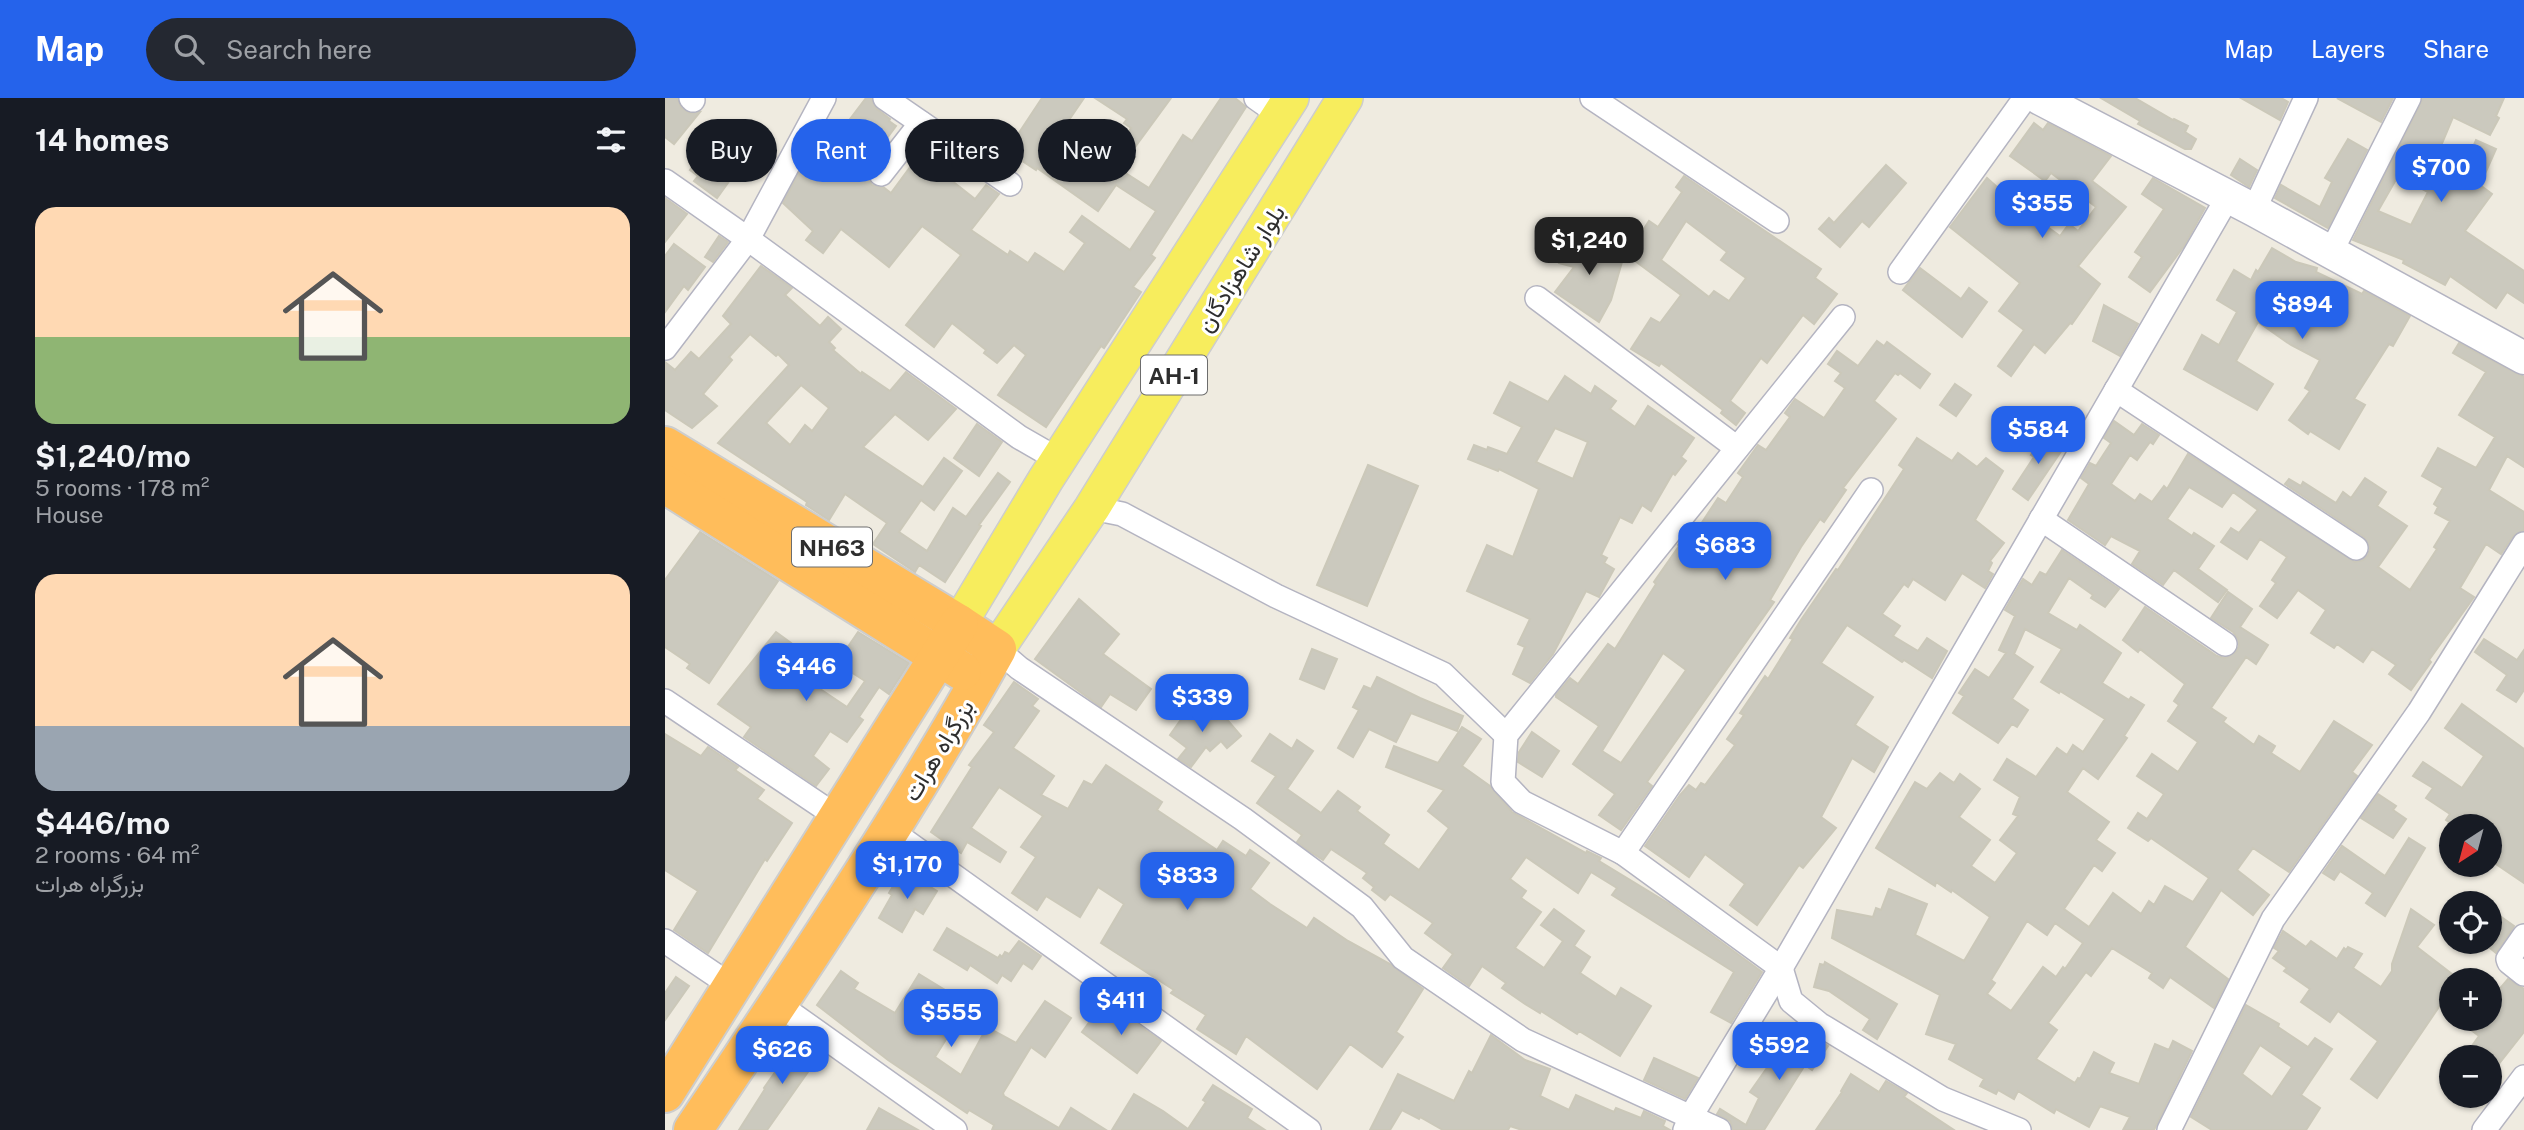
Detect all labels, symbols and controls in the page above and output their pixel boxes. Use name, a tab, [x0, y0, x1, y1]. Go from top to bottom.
search box	[146, 18, 636, 81]
text: Map	[35, 30, 104, 68]
icon: search	[170, 30, 208, 68]
text: Search here	[226, 34, 372, 65]
text: Map	[2224, 35, 2273, 63]
text: Layers	[2311, 35, 2385, 63]
text: Share	[2423, 35, 2489, 63]
chip: Buy	[686, 119, 777, 182]
chip: Rent	[791, 119, 891, 182]
chip: Filters	[905, 119, 1024, 182]
chip: New	[1038, 119, 1136, 182]
icon: filters	[592, 121, 630, 159]
text: 14 homes	[35, 122, 169, 158]
pin: $700	[2400, 144, 2482, 204]
text: $700	[2411, 153, 2471, 180]
pin: $355	[2001, 180, 2083, 240]
text: $355	[2011, 189, 2073, 216]
street label: بلوار شاهزادگان	[1190, 199, 1292, 338]
pin: $1,240	[1532, 218, 1646, 277]
text: $1,240	[1551, 226, 1627, 253]
icon: home	[270, 253, 396, 379]
pin: $894	[2261, 282, 2343, 341]
text: $894	[2271, 290, 2333, 317]
road number: AH-1	[1141, 356, 1207, 394]
pin: $584	[1997, 406, 2079, 466]
text: $584	[2007, 415, 2069, 442]
text: $1,240/mo	[35, 438, 191, 474]
text: 5 rooms · 178 m²	[35, 474, 209, 501]
text: House	[35, 501, 103, 528]
pin: $683	[1684, 522, 1766, 582]
road number: NH63	[792, 528, 872, 566]
text: $683	[1694, 531, 1756, 558]
icon: home	[270, 619, 396, 745]
pin: $446	[765, 644, 847, 703]
text: $446	[775, 652, 837, 679]
pin: $339	[1161, 674, 1243, 734]
text: $339	[1171, 683, 1233, 710]
street label: بزرگراه هرات	[897, 694, 981, 807]
text: $446/mo	[35, 805, 170, 841]
north arrow	[2439, 814, 2503, 877]
map controls	[2439, 814, 2502, 1108]
text: 2 rooms · 64 m²	[35, 841, 199, 868]
pin: $1,170	[850, 842, 964, 901]
text: $1,170	[872, 850, 942, 877]
pin: $833	[1146, 852, 1228, 912]
text: $833	[1156, 861, 1218, 888]
text: بزرگراه هرات	[35, 870, 144, 897]
button: locate	[2439, 891, 2502, 954]
button: +	[2439, 968, 2502, 1031]
pin: $411	[1080, 978, 1162, 1037]
text: $411	[1096, 986, 1146, 1013]
pin: $555	[910, 990, 992, 1049]
text: $555	[920, 998, 982, 1025]
pin: $592	[1738, 1023, 1820, 1082]
pin: $626	[741, 1026, 823, 1086]
text: $592	[1749, 1031, 1809, 1058]
text: $626	[752, 1035, 812, 1062]
button: −	[2439, 1045, 2502, 1108]

